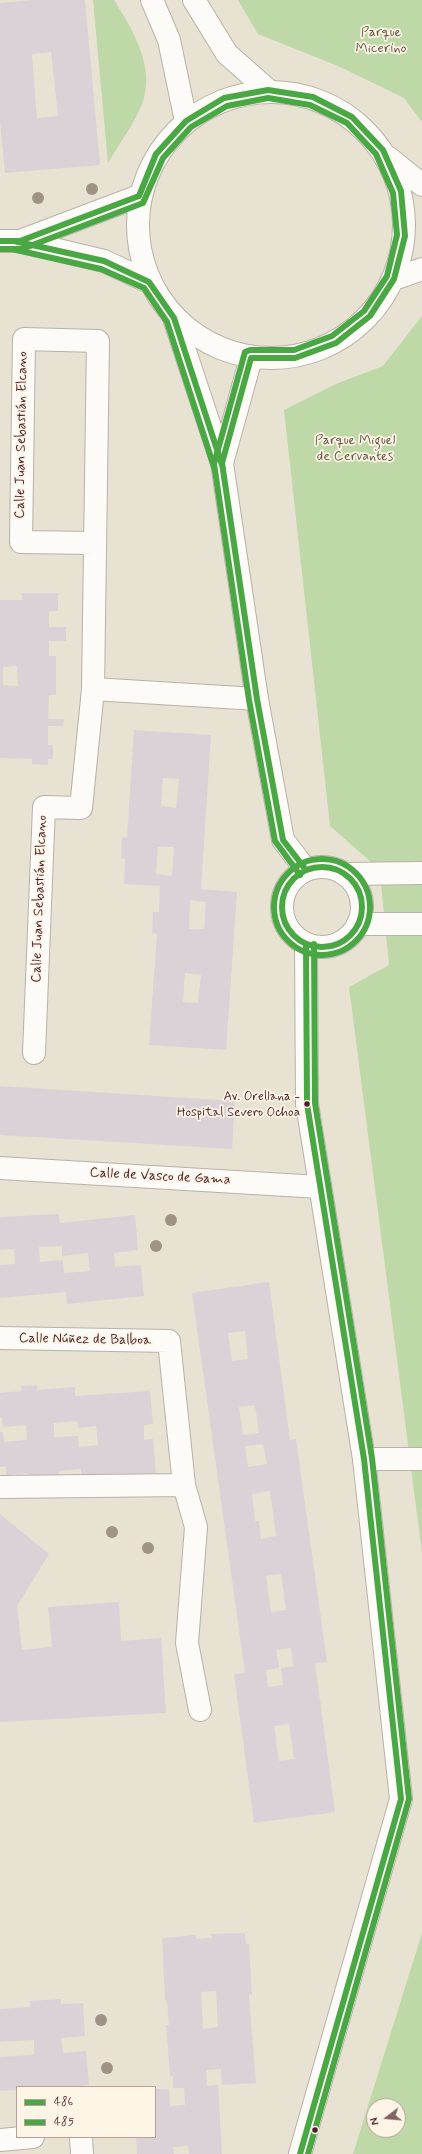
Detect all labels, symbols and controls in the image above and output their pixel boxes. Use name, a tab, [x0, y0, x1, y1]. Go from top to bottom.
park label: Parque Micerino	[356, 25, 406, 58]
street label: Calle Juan Sebastián Elcano	[12, 351, 32, 519]
park label: Parque Miguel de Cervantes	[315, 433, 395, 466]
street label: Calle Juan Sebastián Elcano	[29, 815, 51, 983]
place label: Av. Orellana - Hospital Severo Ochoa	[177, 1089, 300, 1120]
marker: Av. Orellana - Hospital Severo Ochoa	[302, 1099, 312, 1109]
street label: Calle de Vasco de Gama	[89, 1165, 231, 1189]
street label: Calle Núñez de Balboa	[19, 1330, 151, 1350]
legend	[16, 2086, 156, 2138]
text: 486	[54, 2094, 73, 2110]
north arrow	[366, 2098, 406, 2138]
text: 485	[54, 2114, 74, 2130]
text: N	[368, 2116, 383, 2126]
unlabelled marker	[310, 2125, 320, 2135]

